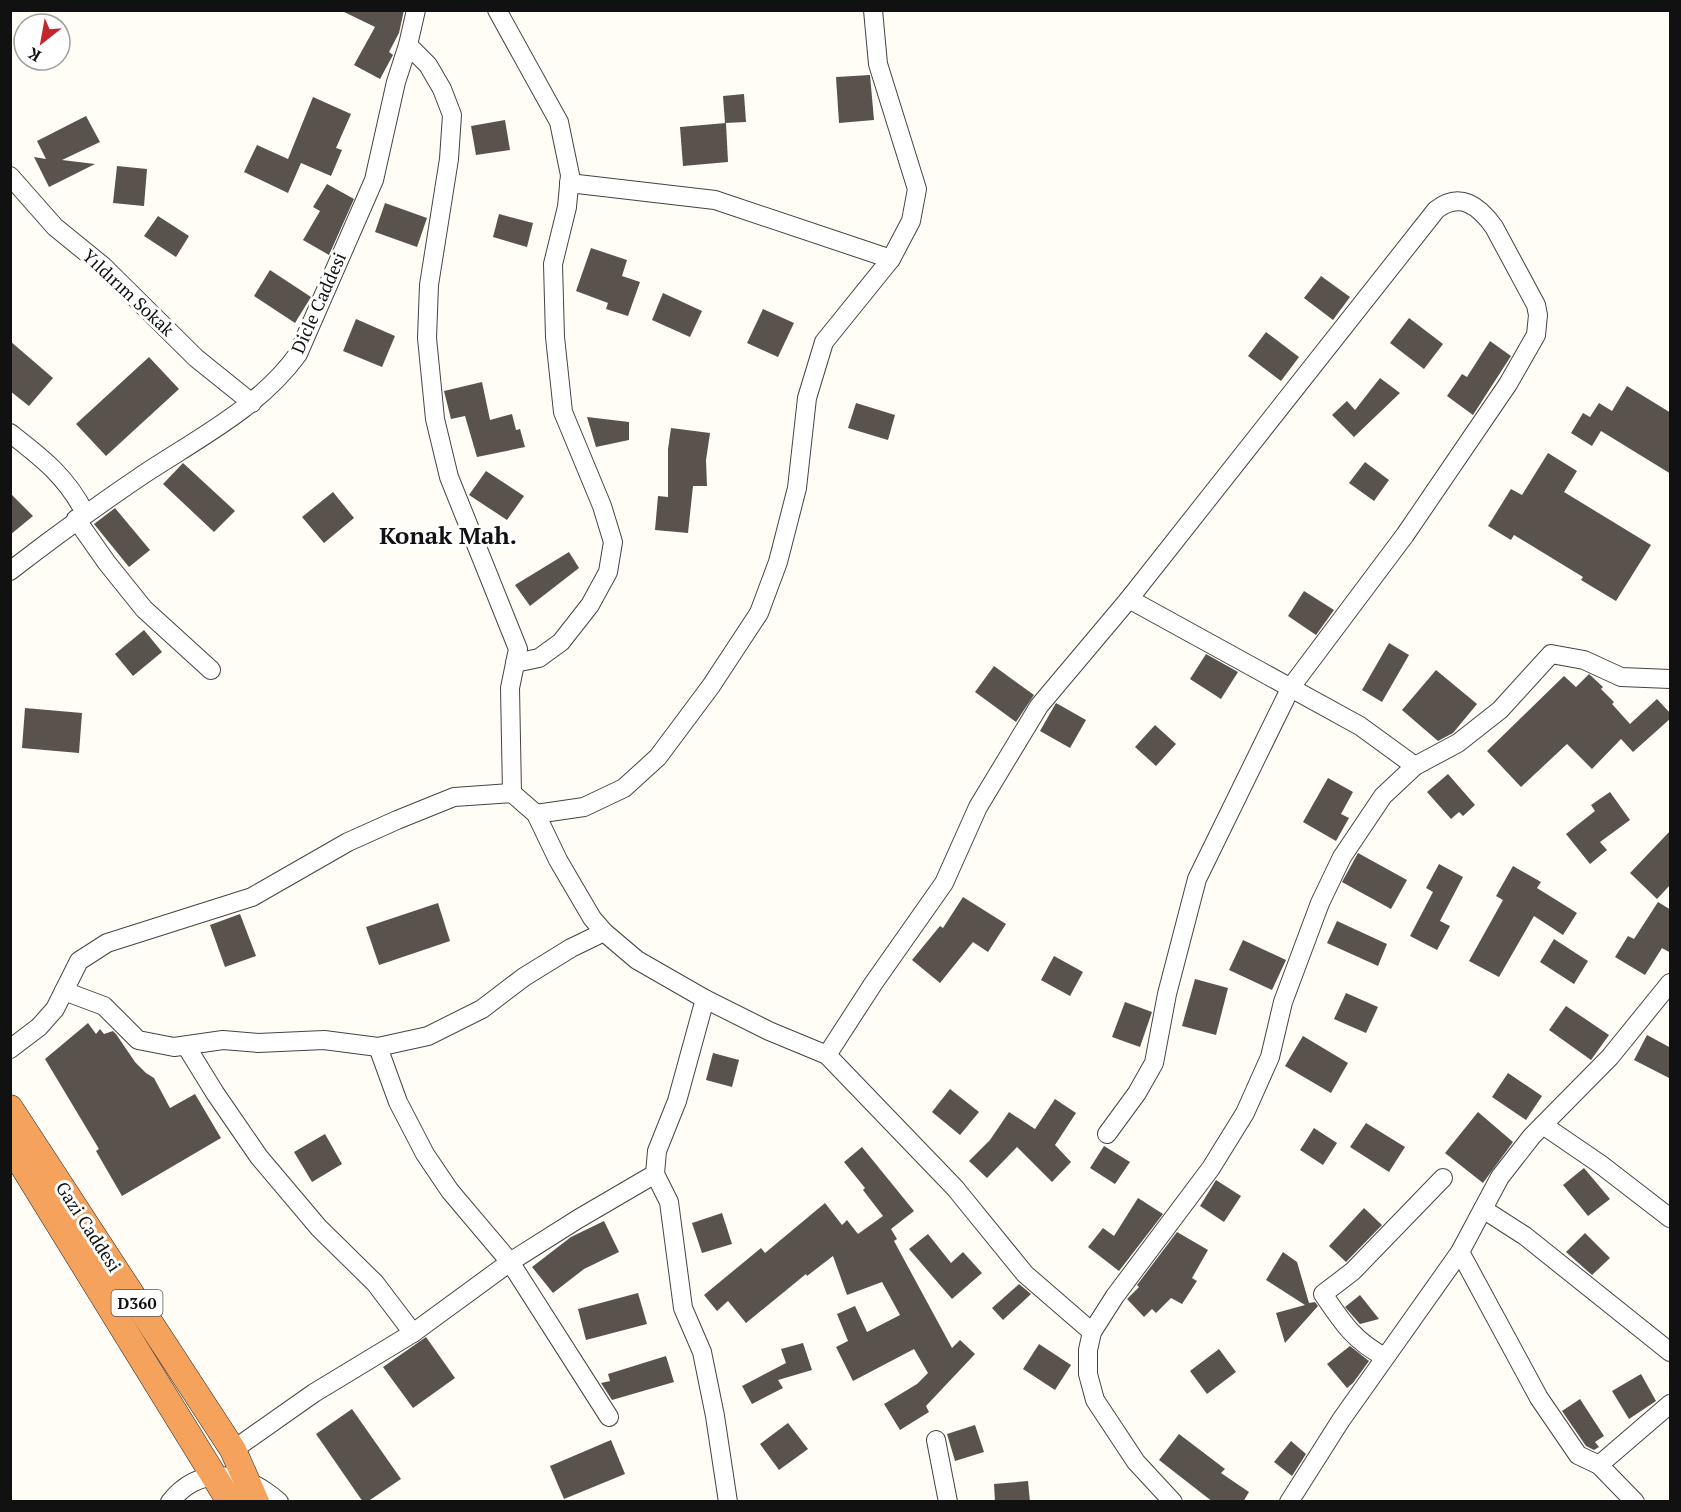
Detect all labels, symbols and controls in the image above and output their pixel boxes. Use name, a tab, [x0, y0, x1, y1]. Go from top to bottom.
north arrow	[12, 12, 72, 72]
text: K	[23, 42, 45, 67]
street label: Yıldırım Sokak	[78, 243, 180, 342]
street label: Dicle Caddesi	[285, 248, 351, 357]
district label: Konak Mah.	[379, 519, 517, 551]
street label: Gazi Caddesi	[51, 1177, 127, 1276]
road number: D360	[112, 1290, 162, 1316]

